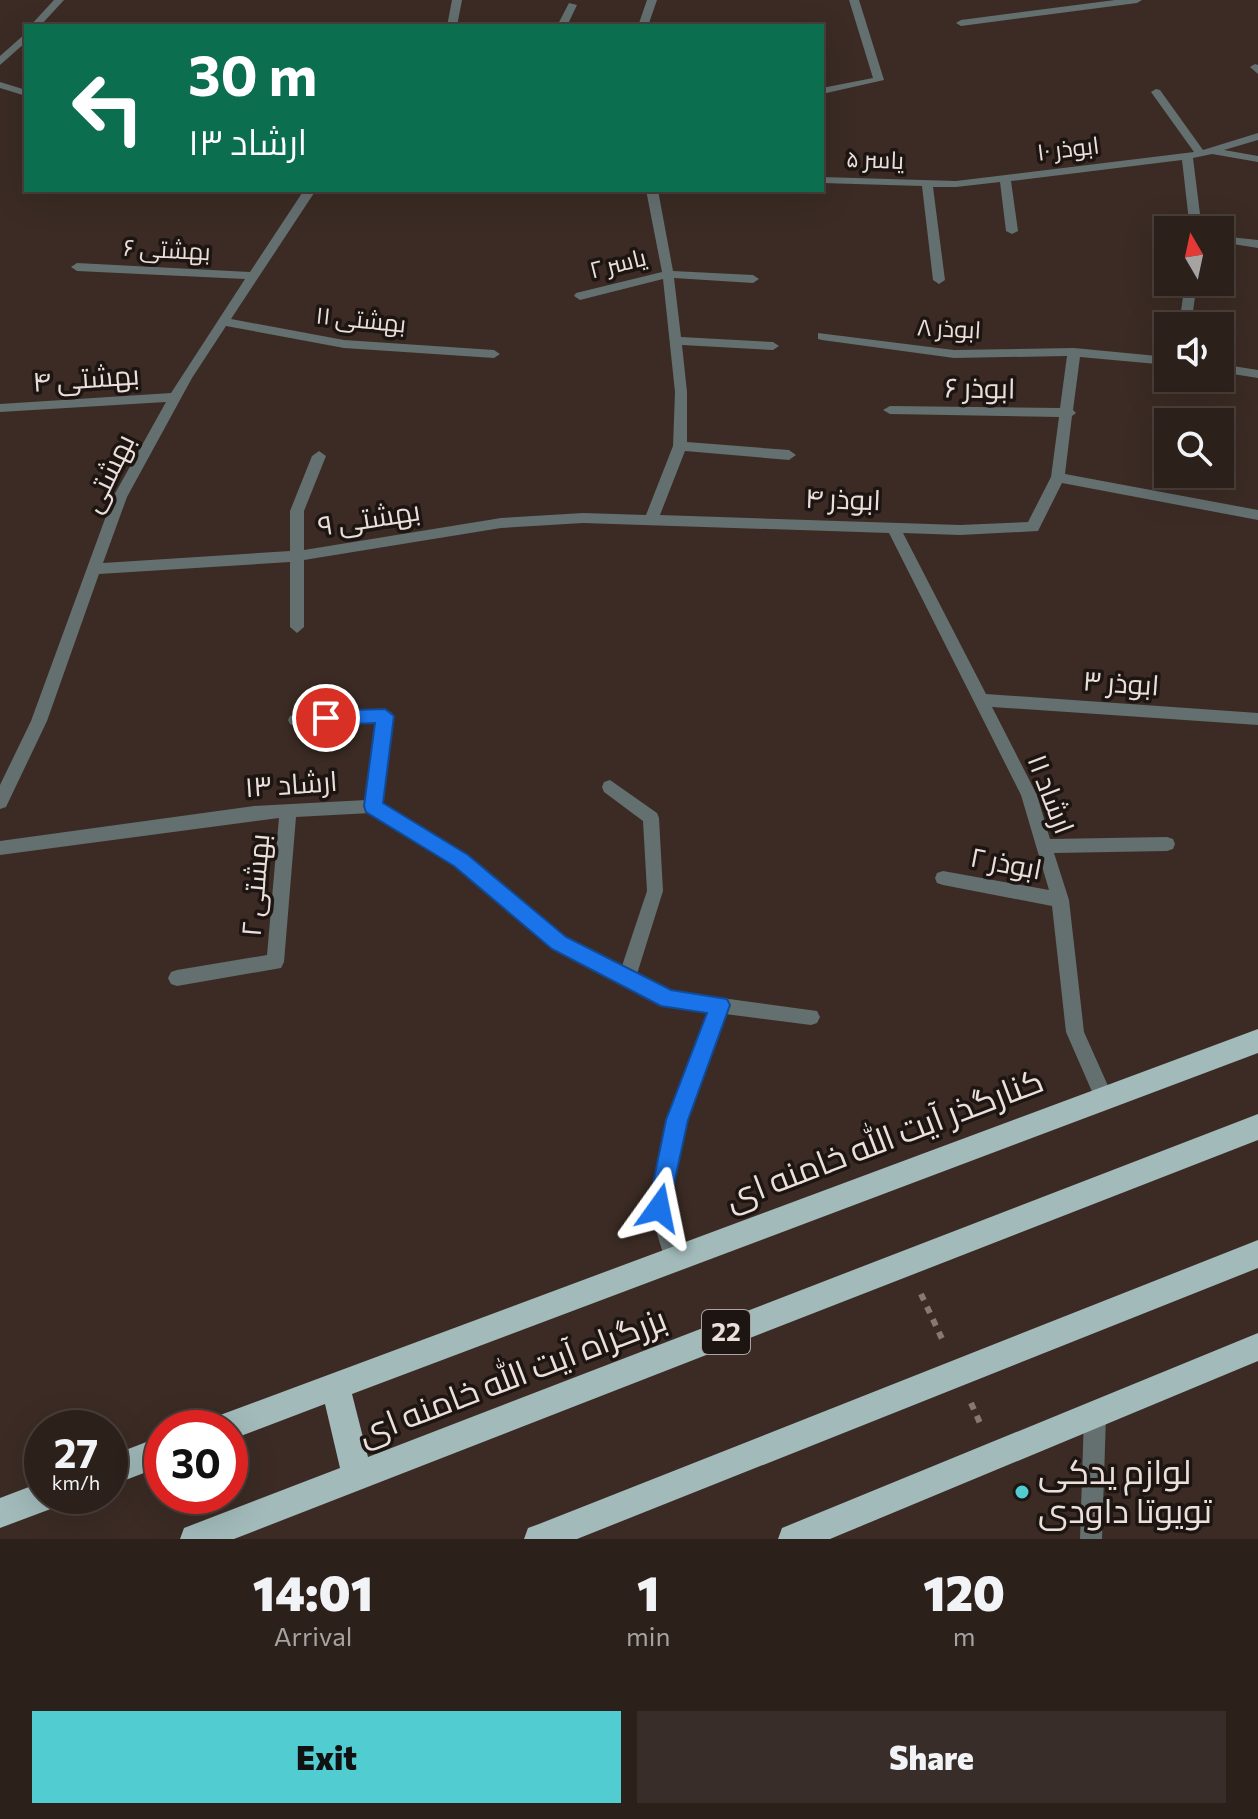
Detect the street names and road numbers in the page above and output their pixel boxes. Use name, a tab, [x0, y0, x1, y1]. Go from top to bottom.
street label: ابوذر ۱۰	[1035, 129, 1101, 166]
street label: یاسر ۵	[846, 143, 905, 174]
street label: بهشتی ۶	[123, 232, 211, 266]
street label: یاسر ۲	[586, 241, 650, 284]
street label: بهشتی ۱۱	[314, 299, 408, 339]
street label: ابوذر ۸	[916, 311, 982, 344]
street label: بهشتی ۴	[31, 356, 141, 399]
street label: ابوذر ۶	[944, 369, 1016, 405]
street label: بهشتی	[74, 428, 141, 518]
street label: ابوذر ۴	[804, 480, 882, 516]
street label: بهشتی ۹	[315, 492, 422, 543]
street label: ابوذر ۳	[1082, 662, 1160, 702]
street label: ارشاد ۱۱	[1021, 749, 1083, 838]
street label: ارشاد ۱۳	[243, 763, 338, 803]
street label: بهشتی ۲	[233, 832, 276, 938]
street label: ابوذر ۲	[968, 838, 1045, 886]
street label: کنارگذر آیت الله خامنه ای	[718, 1057, 1049, 1218]
street label: بزرگراه آیت الله خامنه ای	[351, 1296, 672, 1453]
road number: 22	[702, 1310, 750, 1354]

